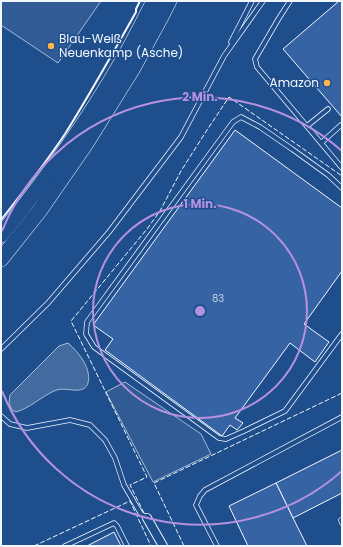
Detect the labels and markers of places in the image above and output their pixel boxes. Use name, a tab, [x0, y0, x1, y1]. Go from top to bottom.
place label: Blau-Weiß Neuenkamp (Asche)	[59, 30, 183, 61]
marker: Blau-Weiß Neuenkamp (Asche)	[46, 41, 56, 51]
place label: Amazon	[270, 74, 319, 91]
marker: Amazon	[322, 78, 332, 88]
centre of rings	[193, 304, 207, 318]

